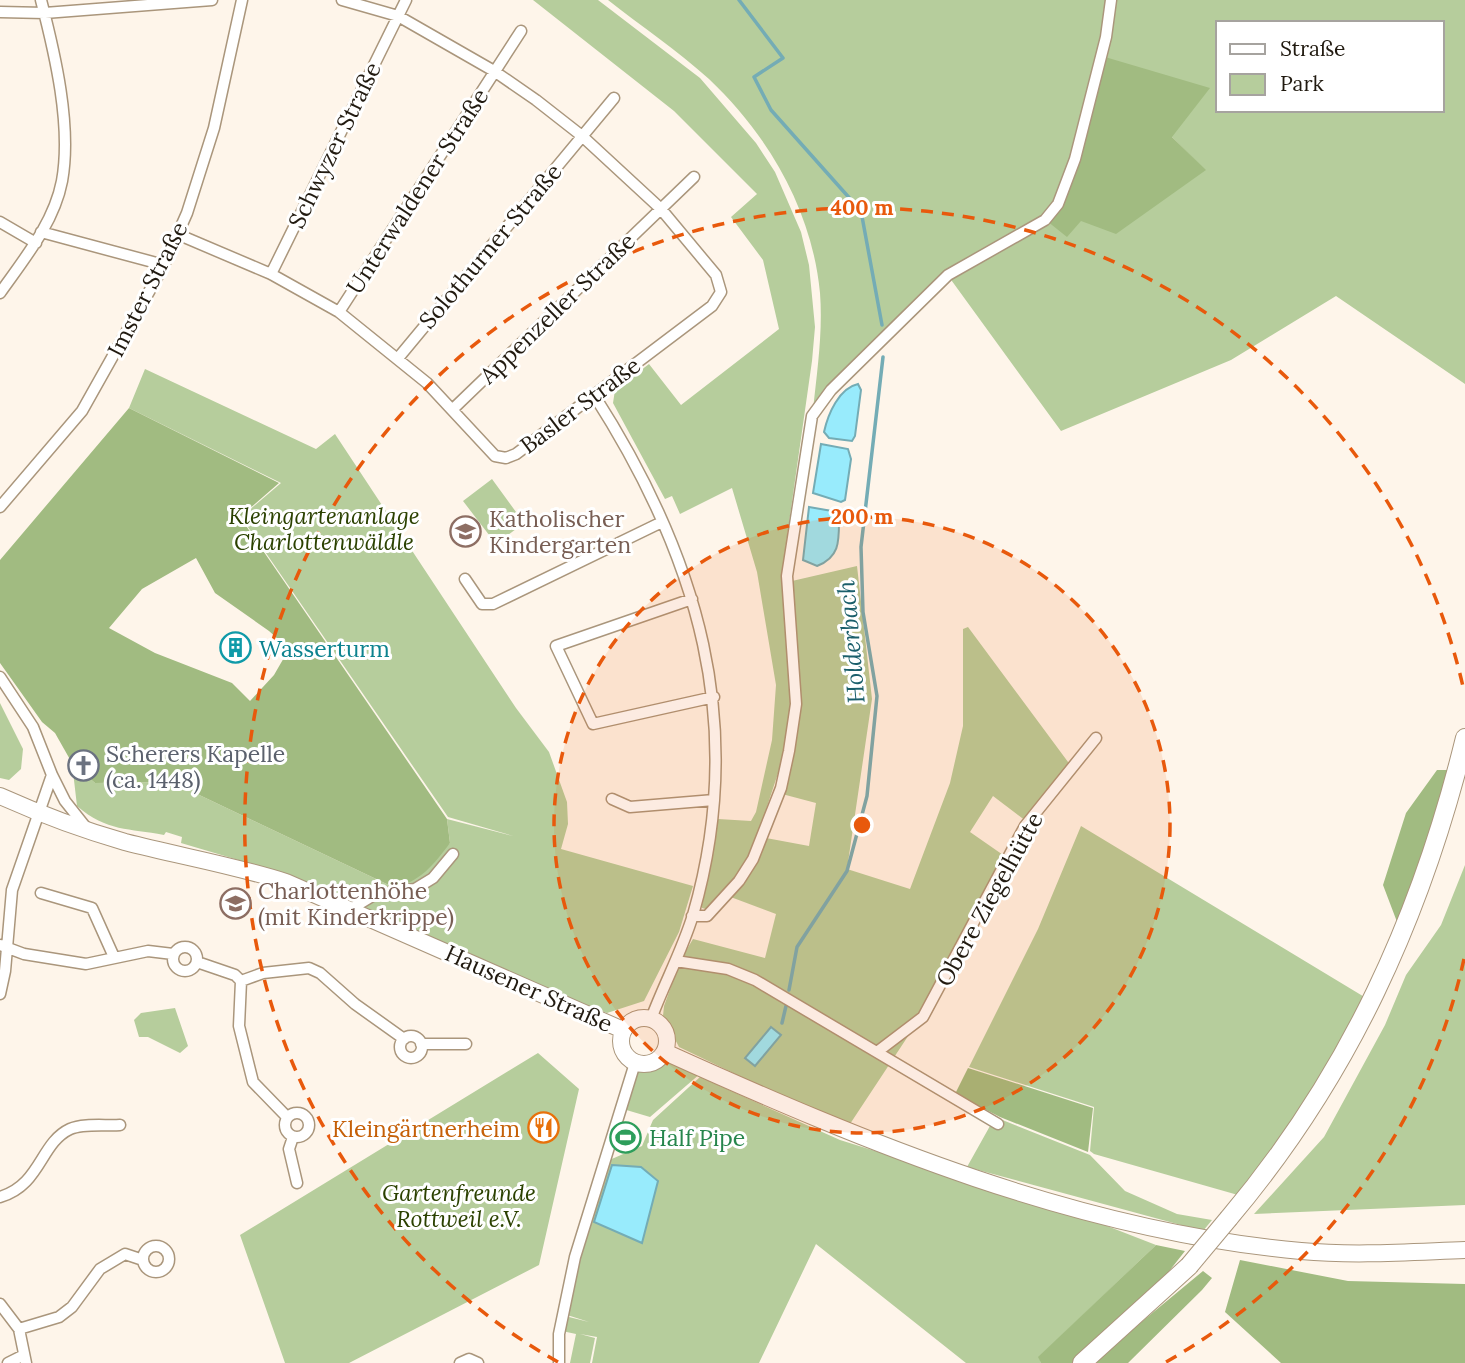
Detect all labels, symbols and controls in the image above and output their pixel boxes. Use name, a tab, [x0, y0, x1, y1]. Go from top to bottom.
legend	[1216, 21, 1444, 112]
text: Straße	[1280, 35, 1345, 62]
street label: Schwyzer Straße	[281, 57, 387, 233]
text: Park	[1280, 70, 1324, 97]
street label: Unterwaldener Straße	[340, 83, 494, 299]
street label: Solothurner Straße	[412, 158, 568, 334]
text: 400 m	[830, 194, 894, 221]
street label: Imster Straße	[101, 217, 193, 361]
street label: Appenzeller Straße	[472, 226, 641, 390]
street label: Basler Straße	[514, 350, 646, 460]
park label: Kleingartenanlage Charlottenwäldle	[228, 501, 420, 556]
text: 200 m	[831, 503, 893, 530]
place label: Katholischer Kindergarten	[489, 504, 631, 559]
school or university icon: Katholischer Kindergarten	[449, 514, 483, 548]
water label: Holderbach	[830, 579, 872, 705]
building icon: Wasserturm	[219, 631, 253, 665]
place label: Wasserturm	[259, 634, 390, 663]
place label: Scherers Kapelle (ca. 1448)	[106, 739, 285, 795]
church icon: Scherers Kapelle (ca. 1448)	[66, 749, 100, 783]
street label: Obere Ziegelhütte	[929, 807, 1049, 991]
centre of rings	[850, 813, 874, 837]
place label: Charlottenhöhe (mit Kinderkrippe)	[258, 876, 454, 932]
school or university icon: Charlottenhöhe (mit Kinderkrippe)	[218, 886, 252, 920]
street label: Hausener Straße	[441, 938, 617, 1038]
restaurant icon: Kleingärtnerheim	[526, 1111, 560, 1145]
place label: Kleingärtnerheim	[332, 1114, 520, 1143]
sports icon: Half Pipe	[609, 1120, 643, 1154]
place label: Half Pipe	[649, 1123, 745, 1152]
park label: Gartenfreunde Rottweil e.V.	[382, 1178, 536, 1233]

